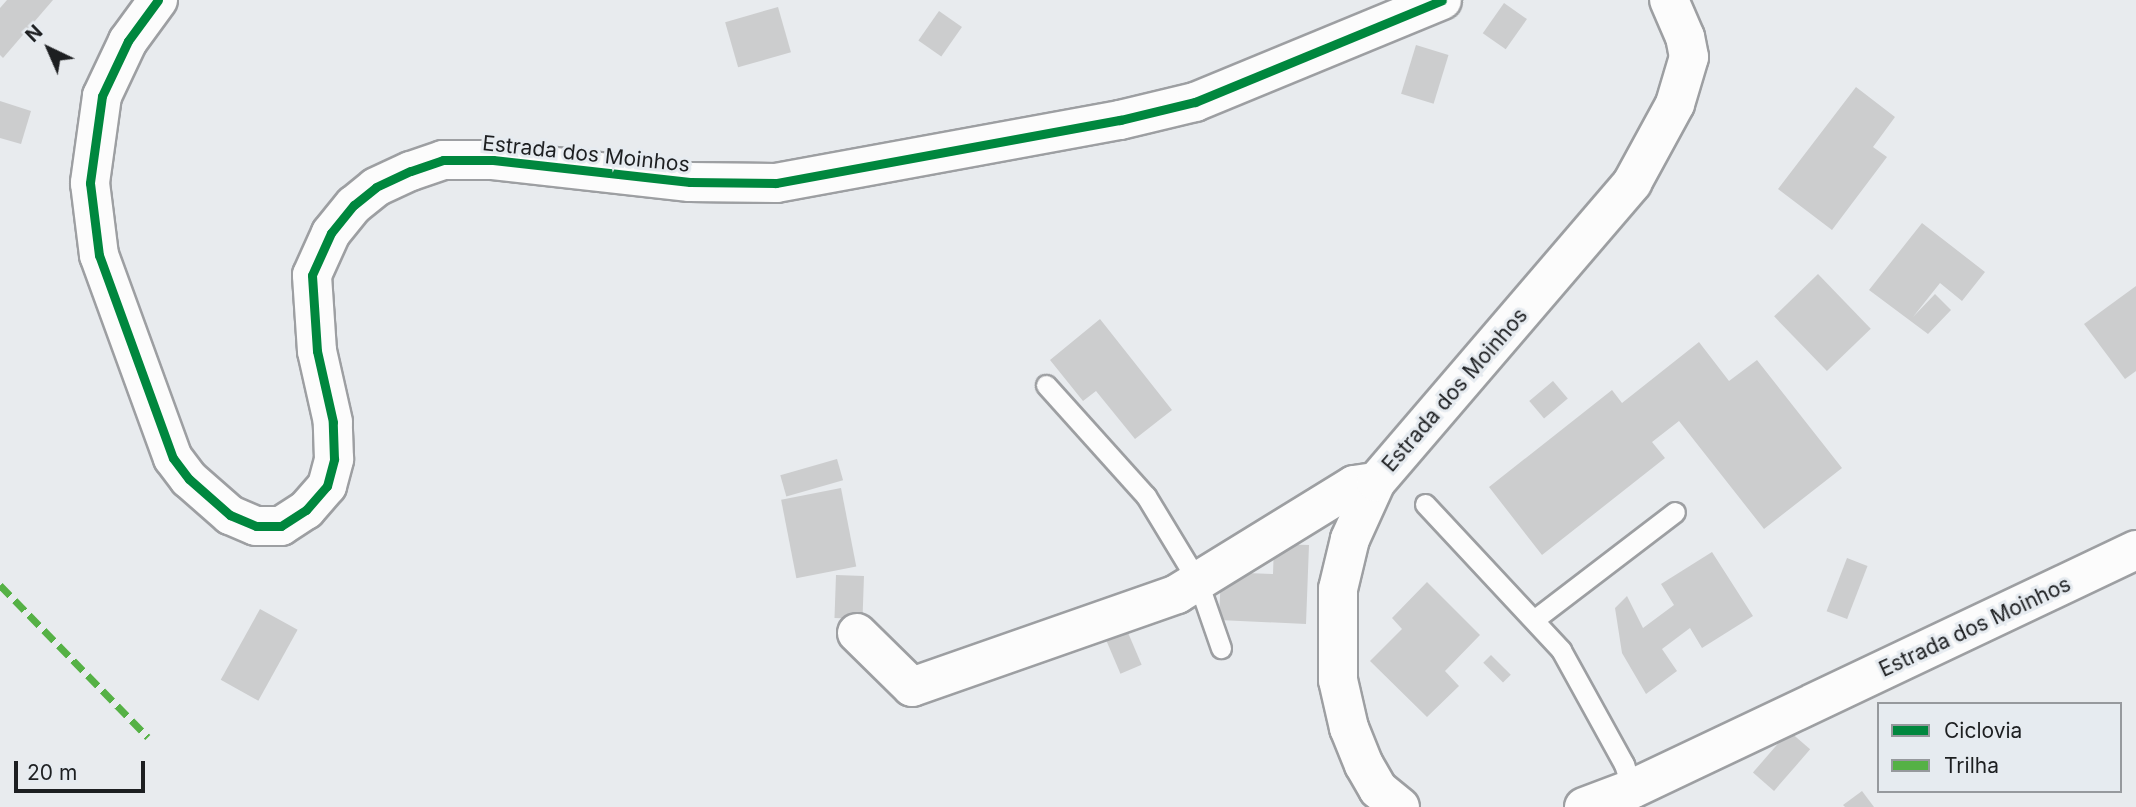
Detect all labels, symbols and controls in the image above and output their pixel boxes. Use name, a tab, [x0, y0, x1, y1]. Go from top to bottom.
north arrow	[14, 14, 84, 84]
text: N	[21, 20, 47, 47]
street label: Estrada dos Moinhos	[481, 131, 691, 177]
street label: Estrada dos Moinhos	[1377, 303, 1533, 477]
street label: Estrada dos Moinhos	[1875, 572, 2075, 682]
legend	[1877, 702, 2122, 793]
text: Ciclovia	[1944, 718, 2022, 743]
scale bar	[18, 748, 149, 792]
text: Trilha	[1944, 753, 1999, 778]
text: 20 m	[27, 760, 77, 785]

